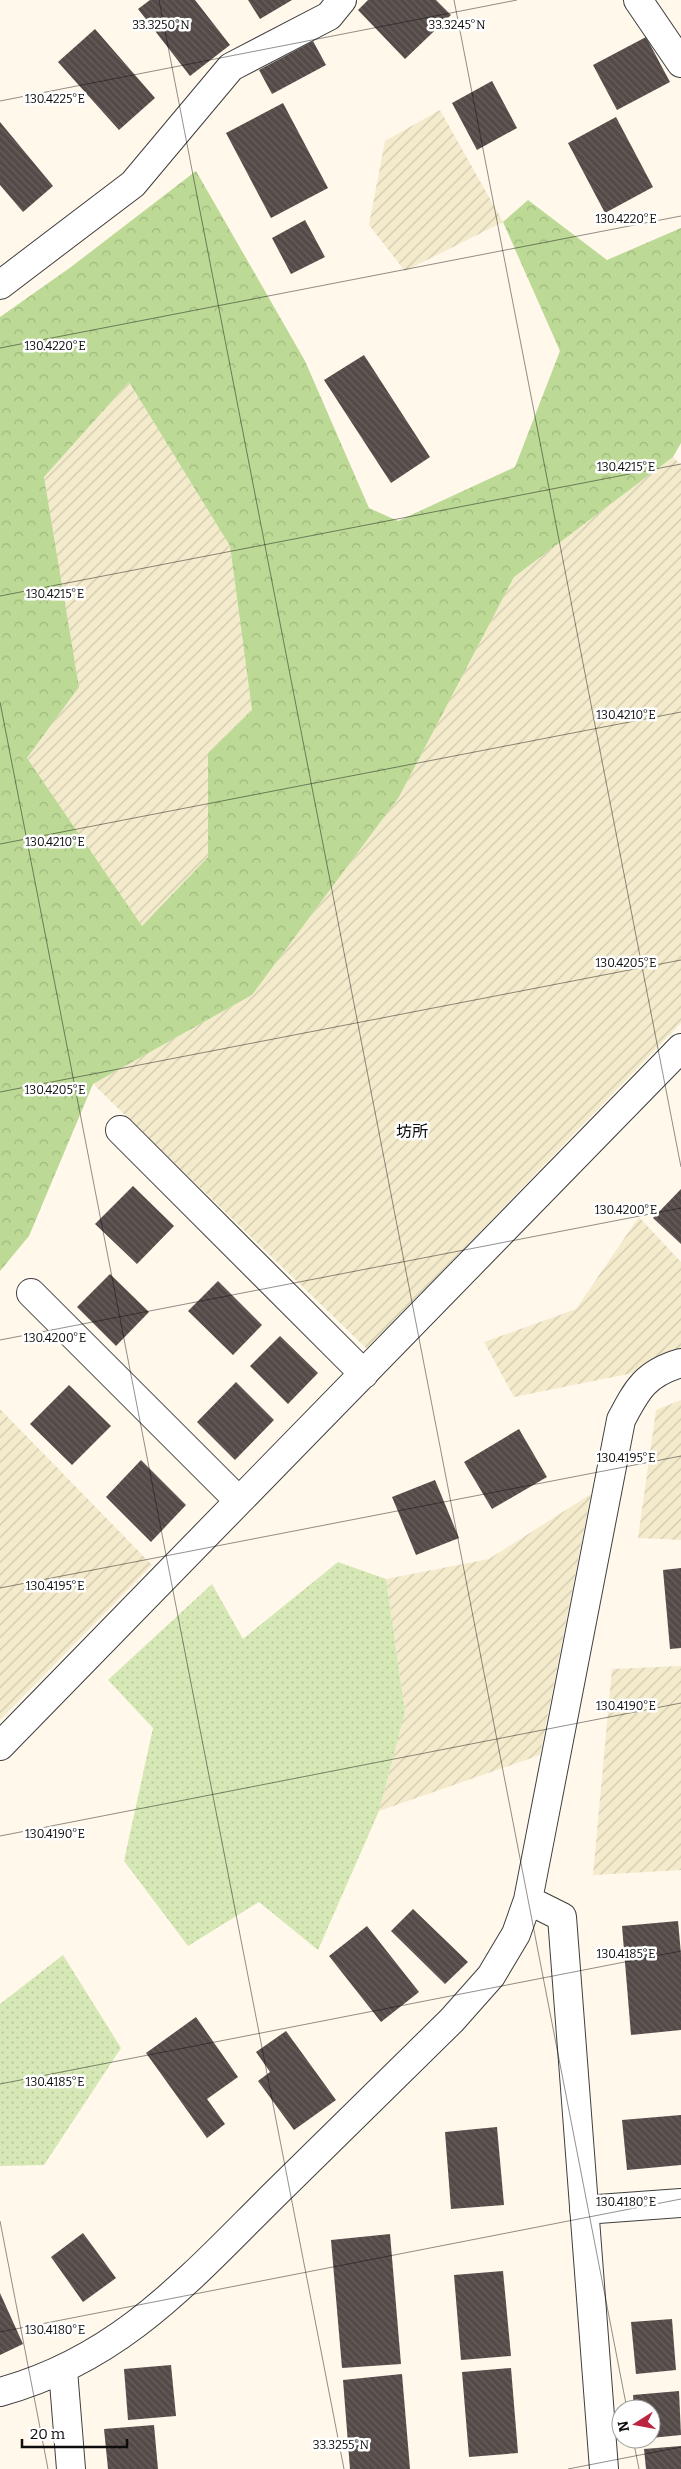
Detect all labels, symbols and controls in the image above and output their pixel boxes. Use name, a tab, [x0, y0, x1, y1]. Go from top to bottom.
text: 33.3250°N	[132, 18, 190, 32]
text: 33.3245°N	[429, 18, 486, 32]
text: 130.4225°E	[25, 92, 85, 106]
text: 130.4220°E	[595, 212, 657, 226]
text: 130.4220°E	[24, 339, 86, 353]
text: 130.4215°E	[597, 460, 655, 474]
text: 130.4215°E	[26, 587, 84, 601]
text: 130.4210°E	[596, 708, 656, 722]
text: 130.4210°E	[25, 835, 85, 849]
text: 130.4205°E	[595, 956, 657, 970]
text: 130.4205°E	[24, 1083, 86, 1097]
district label: 坊所	[396, 1122, 428, 1141]
text: 130.4200°E	[595, 1203, 657, 1217]
text: 130.4200°E	[24, 1331, 86, 1345]
text: 130.4195°E	[597, 1451, 655, 1465]
text: 130.4195°E	[26, 1579, 84, 1593]
text: 130.4190°E	[596, 1699, 656, 1713]
text: 130.4190°E	[25, 1827, 85, 1841]
text: 130.4185°E	[597, 1947, 655, 1961]
text: 130.4185°E	[26, 2075, 84, 2089]
text: 130.4180°E	[596, 2195, 656, 2209]
text: 130.4180°E	[25, 2323, 85, 2337]
north arrow	[611, 2399, 661, 2449]
scale bar	[22, 2416, 128, 2448]
text: N	[614, 2419, 633, 2433]
text: 20 m	[30, 2425, 66, 2443]
text: 33.3255°N	[313, 2438, 370, 2452]

